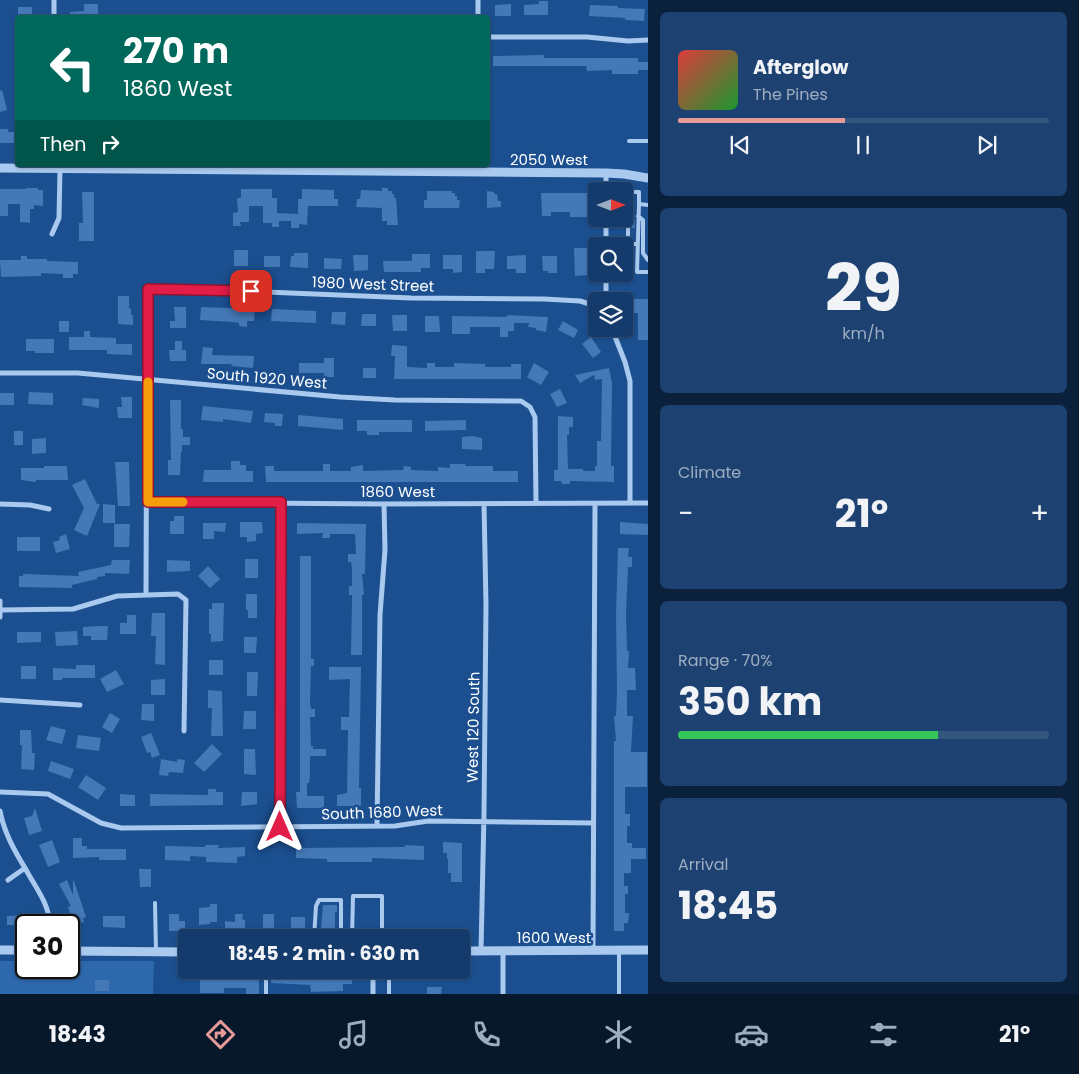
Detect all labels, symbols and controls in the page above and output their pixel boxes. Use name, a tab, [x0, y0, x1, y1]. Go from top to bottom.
text: 270 m	[123, 26, 229, 75]
icon: left	[40, 35, 105, 100]
text: Afterglow	[753, 54, 848, 81]
text: 1860 West	[123, 73, 232, 104]
text: The Pines	[753, 83, 828, 106]
icon: right	[96, 130, 124, 158]
text: Then	[40, 131, 86, 158]
icon: previous	[726, 131, 754, 159]
icon: pause	[849, 131, 877, 159]
icon: next	[973, 131, 1001, 159]
street label: 2050 West	[510, 149, 588, 170]
north arrow	[588, 182, 632, 228]
map controls	[588, 182, 633, 337]
button: search	[588, 237, 633, 282]
text: 29	[825, 243, 902, 334]
pin	[230, 270, 272, 312]
street label: 1980 West Street	[312, 271, 434, 297]
icon: arrive	[237, 277, 265, 305]
button: layers	[588, 292, 633, 337]
text: km/h	[842, 322, 885, 345]
street label: South 1920 West	[206, 362, 328, 394]
text: Climate	[678, 461, 741, 484]
street label: 1860 West	[361, 481, 435, 502]
text: 21°	[835, 487, 888, 540]
text: −	[678, 494, 693, 533]
text: +	[1030, 494, 1049, 533]
text: Range · 70%	[678, 649, 772, 672]
street label: West 120 South	[462, 671, 484, 783]
text: 350 km	[678, 675, 822, 728]
street label: South 1680 West	[321, 799, 443, 825]
position arrow	[253, 800, 305, 852]
text: Arrival	[678, 853, 728, 876]
text: 18:45	[678, 879, 778, 932]
speed limit sign: 30	[15, 914, 80, 979]
street label: 1600 West	[517, 927, 591, 948]
text: 18:45 · 2 min · 630 m	[228, 940, 420, 967]
icon: directions	[203, 1017, 238, 1052]
icon: music	[336, 1017, 371, 1052]
icon: phone	[469, 1017, 504, 1052]
icon: climate	[601, 1017, 636, 1052]
icon: car	[734, 1017, 769, 1052]
icon: filters	[866, 1017, 901, 1052]
text: 18:43	[49, 1019, 106, 1050]
text: 21°	[999, 1019, 1030, 1050]

